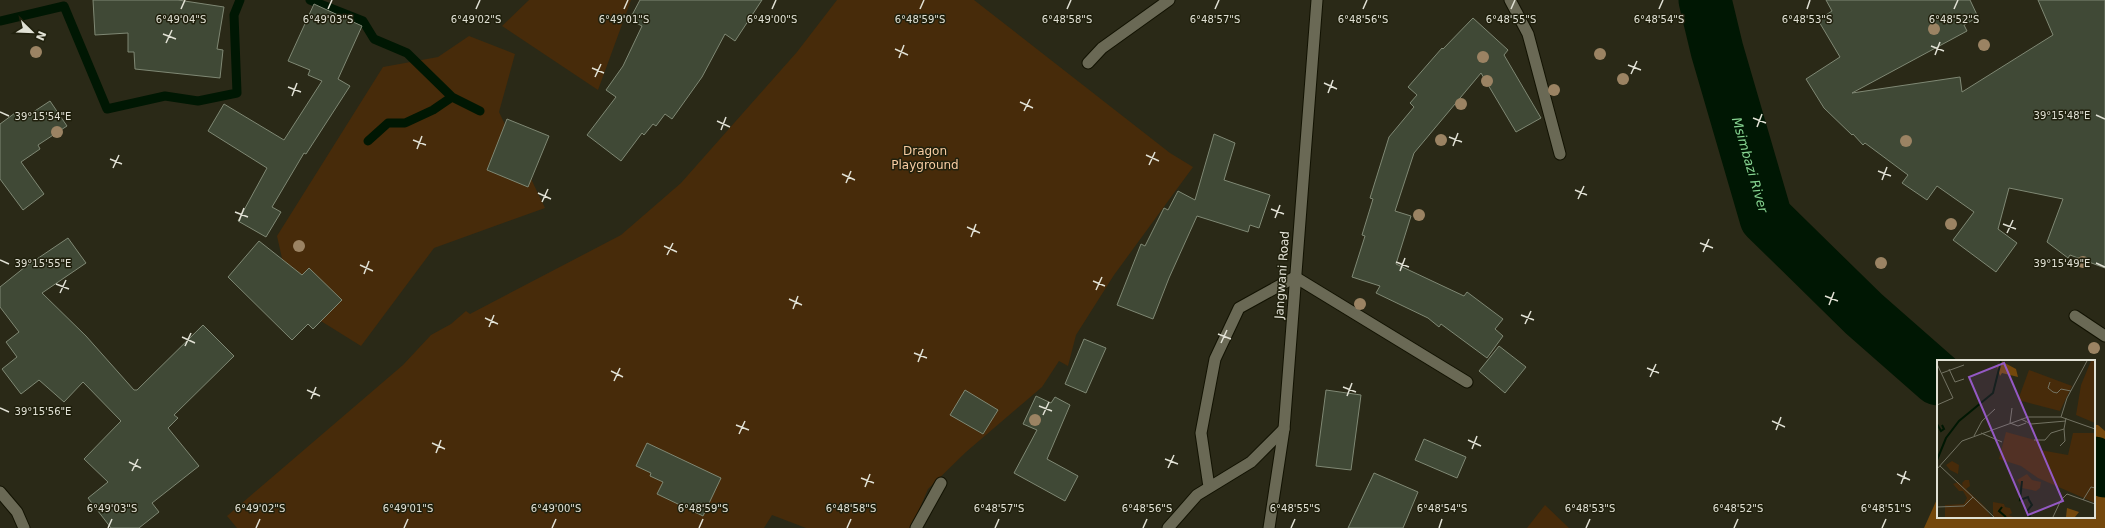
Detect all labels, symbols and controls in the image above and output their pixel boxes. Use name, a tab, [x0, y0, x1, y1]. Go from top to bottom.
north arrow	[12, 12, 52, 52]
text: 6°49'04"S	[156, 14, 206, 25]
text: 6°49'03"S	[303, 14, 353, 25]
text: 6°49'02"S	[451, 14, 501, 25]
text: 6°49'01"S	[599, 14, 649, 25]
text: 6°49'00"S	[747, 14, 797, 25]
text: 6°48'59"S	[895, 14, 945, 25]
text: 6°48'58"S	[1042, 14, 1092, 25]
text: 6°48'57"S	[1190, 14, 1240, 25]
text: 6°48'56"S	[1338, 14, 1388, 25]
text: 6°48'55"S	[1486, 14, 1536, 25]
text: 6°48'54"S	[1634, 14, 1684, 25]
text: 6°48'53"S	[1782, 14, 1832, 25]
text: 6°48'52"S	[1929, 14, 1979, 25]
text: N	[33, 29, 49, 42]
text: 39°15'48"E	[2034, 110, 2090, 121]
text: 39°15'54"E	[15, 111, 71, 122]
water label: Msimbazi River	[1729, 115, 1772, 216]
park label: Dragon Playground	[891, 144, 959, 172]
street label: Jangwani Road	[1272, 231, 1292, 320]
text: 39°15'55"E	[15, 258, 71, 269]
text: 39°15'49"E	[2034, 258, 2090, 269]
inset map	[1937, 360, 2095, 518]
text: 39°15'56"E	[15, 406, 71, 417]
text: 6°49'03"S	[87, 503, 137, 514]
text: 6°49'02"S	[235, 503, 285, 514]
text: 6°49'01"S	[383, 503, 433, 514]
text: 6°49'00"S	[531, 503, 581, 514]
text: 6°48'59"S	[678, 503, 728, 514]
text: 6°48'58"S	[826, 503, 876, 514]
text: 6°48'57"S	[974, 503, 1024, 514]
text: 6°48'56"S	[1122, 503, 1172, 514]
text: 6°48'55"S	[1270, 503, 1320, 514]
text: 6°48'54"S	[1417, 503, 1467, 514]
text: 6°48'53"S	[1565, 503, 1615, 514]
text: 6°48'52"S	[1713, 503, 1763, 514]
text: 6°48'51"S	[1861, 503, 1911, 514]

